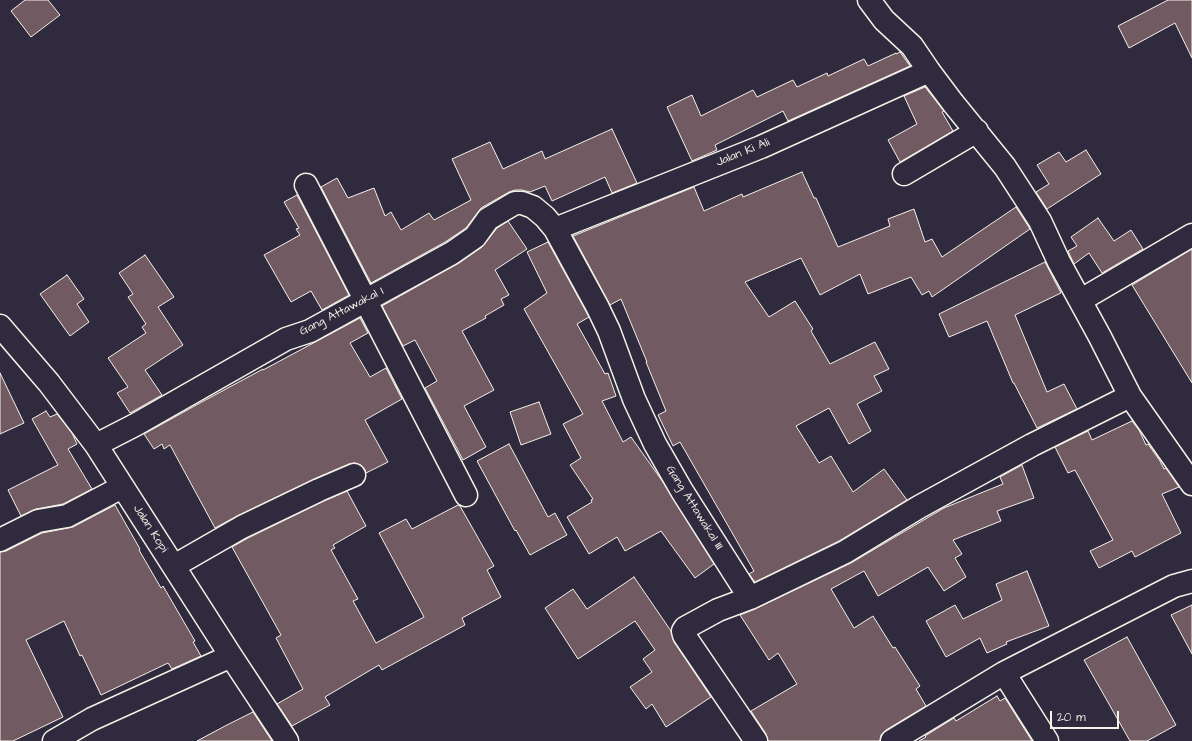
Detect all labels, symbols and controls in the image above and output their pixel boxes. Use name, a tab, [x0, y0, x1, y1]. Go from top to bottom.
street label: Jalan Ki Ali	[714, 136, 772, 170]
street label: Gang Attawakal I	[297, 285, 387, 339]
street label: Gang Attawakal III	[662, 463, 726, 553]
street label: Jalan Kopi	[129, 503, 171, 555]
scale bar	[1052, 703, 1121, 729]
text: 20 m	[1057, 709, 1086, 726]

